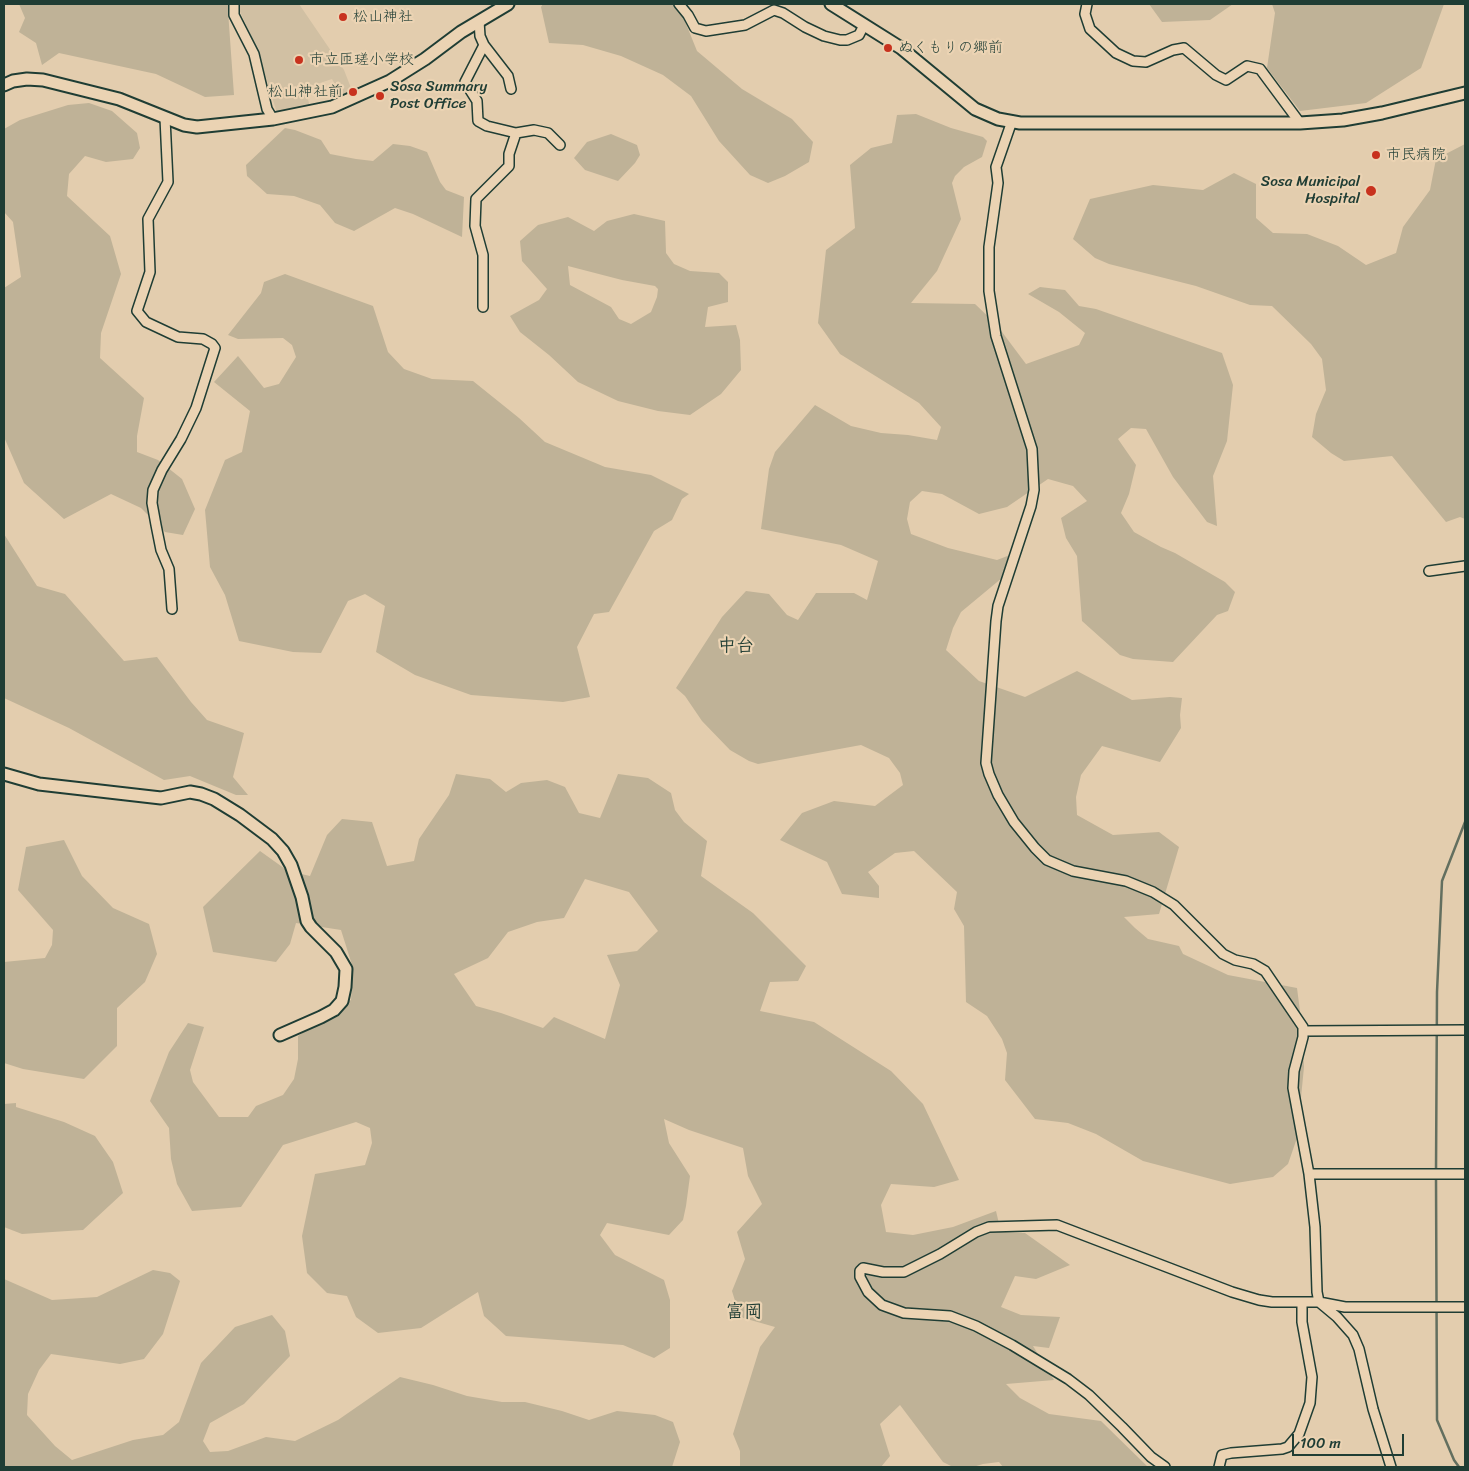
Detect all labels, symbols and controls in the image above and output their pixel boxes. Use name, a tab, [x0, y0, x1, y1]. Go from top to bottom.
place label: 松山神社	[353, 8, 413, 26]
marker: 松山神社	[337, 11, 349, 23]
place label: ぬくもりの郷前	[898, 39, 1003, 57]
marker: ぬくもりの郷前	[882, 42, 894, 54]
place label: 市立匝瑳小学校	[309, 51, 414, 69]
marker: 市立匝瑳小学校	[293, 54, 305, 66]
place label: Sosa Summary Post Office	[390, 78, 487, 113]
place label: 松山神社前	[268, 83, 343, 101]
marker: 松山神社前	[347, 86, 359, 98]
marker: Sosa Summary Post Office	[374, 90, 386, 102]
place label: 市民病院	[1386, 146, 1446, 164]
marker: 市民病院	[1370, 149, 1382, 161]
place label: Sosa Municipal Hospital	[1261, 173, 1360, 208]
marker: Sosa Municipal Hospital	[1364, 184, 1378, 198]
district label: 中台	[718, 635, 754, 657]
district label: 富岡	[726, 1301, 762, 1323]
scale bar	[1294, 1424, 1406, 1456]
text: 100 m	[1300, 1430, 1341, 1456]

